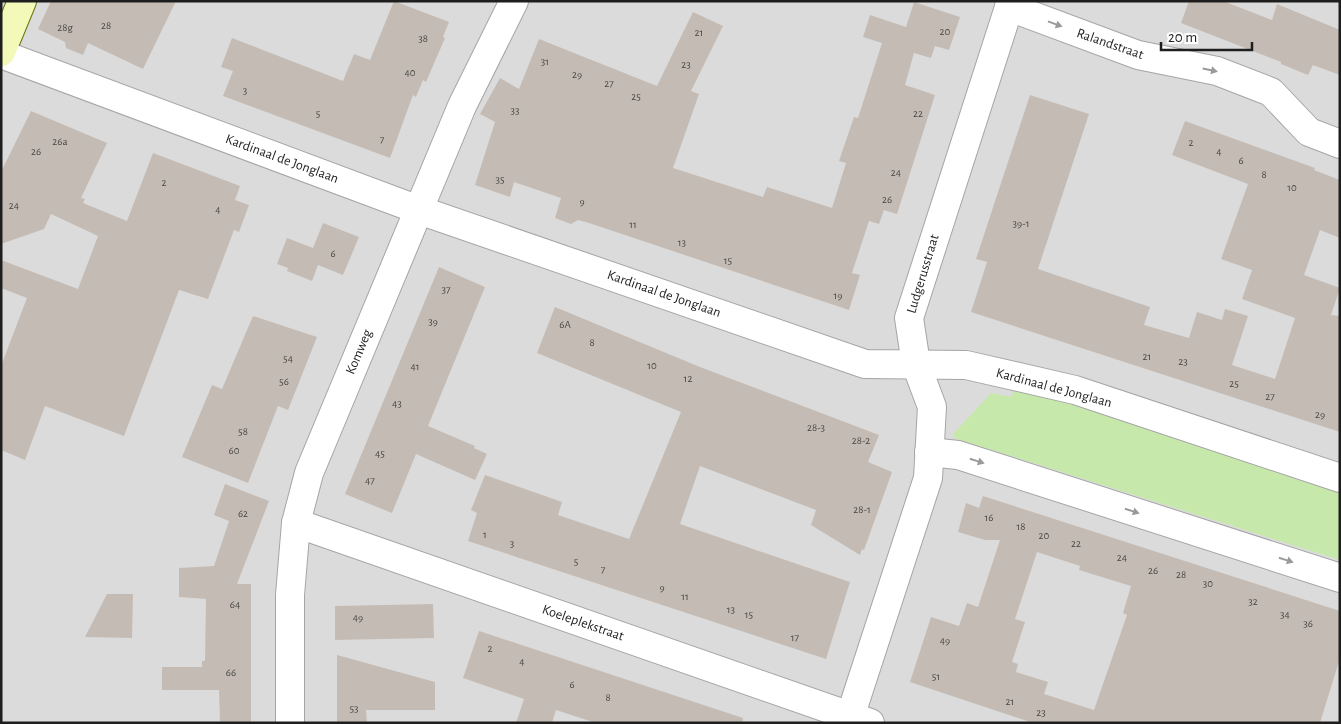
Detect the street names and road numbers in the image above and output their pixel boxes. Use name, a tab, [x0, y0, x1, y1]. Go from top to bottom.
street label: Ralandstraat	[1075, 26, 1146, 62]
street label: Kardinaal de Jonglaan	[224, 132, 340, 186]
street label: Ludgerusstraat	[904, 232, 942, 315]
street label: Kardinaal de Jonglaan	[605, 268, 723, 320]
street label: Komweg	[343, 327, 375, 377]
street label: Kardinaal de Jonglaan	[995, 366, 1113, 410]
street label: Koeleplekstraat	[540, 602, 626, 644]

